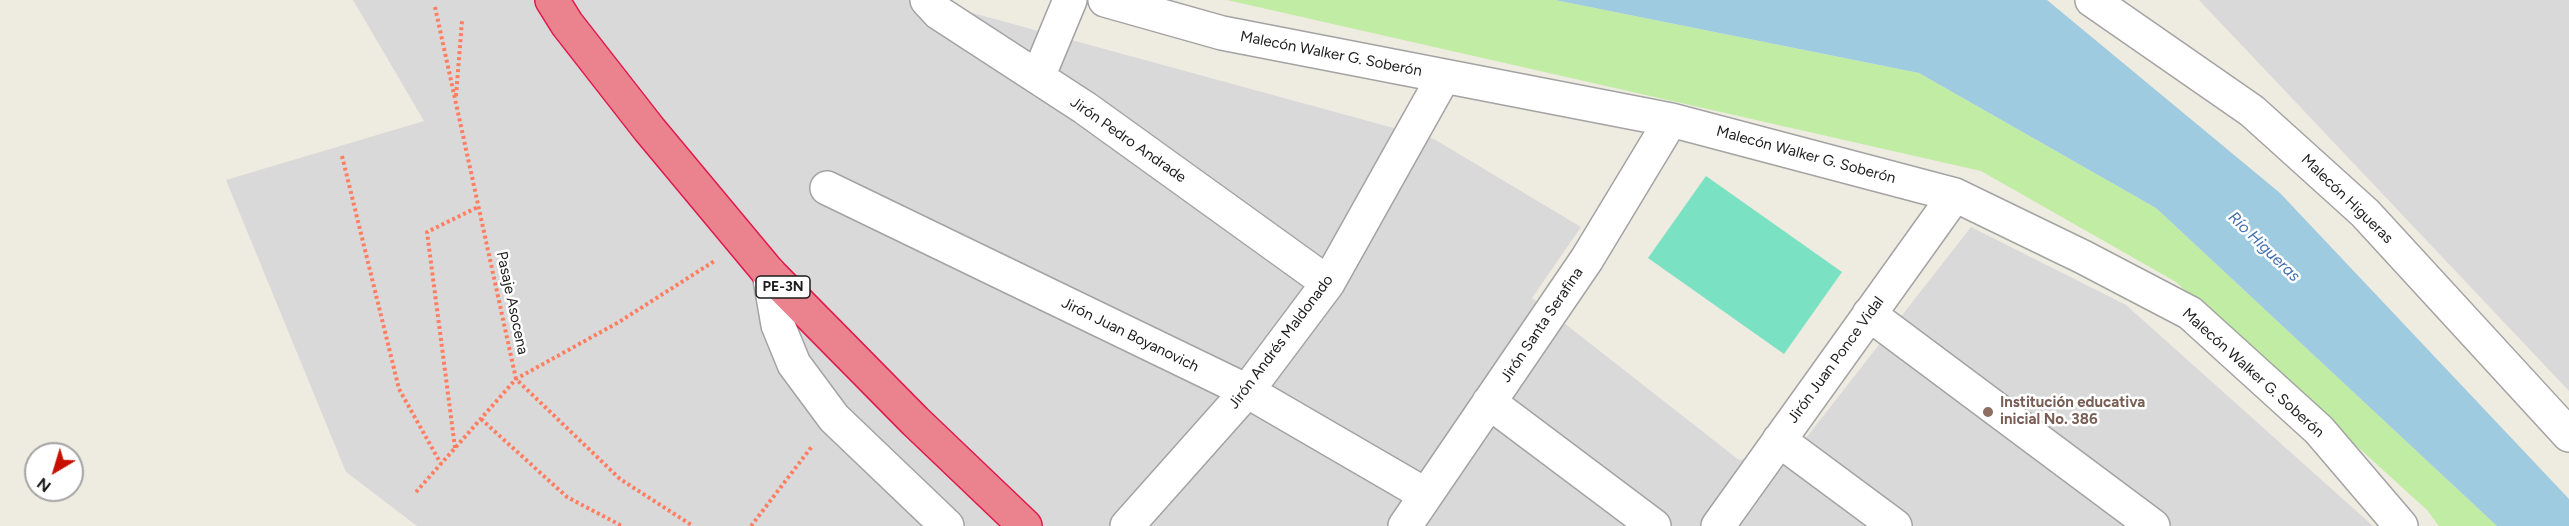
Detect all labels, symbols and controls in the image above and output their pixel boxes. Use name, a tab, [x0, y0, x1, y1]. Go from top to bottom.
street label: Malecón Walker G. Soberón	[1239, 28, 1423, 80]
street label: Jirón Pedro Andrade	[1067, 93, 1189, 187]
street label: Malecón Walker G. Soberón	[1714, 122, 1898, 188]
street label: Malecón Higueras	[2297, 151, 2397, 247]
water label: Río Higueras	[2224, 208, 2304, 286]
street label: Pasaje Asocena	[492, 250, 532, 356]
street label: Jirón Santa Serafina	[1497, 264, 1587, 386]
street label: Jirón Andrés Maldonado	[1225, 272, 1337, 412]
road number: PE-3N	[756, 276, 810, 298]
street label: Jirón Juan Ponce Vidal	[1784, 293, 1888, 427]
street label: Jirón Juan Boyanovich	[1058, 294, 1202, 376]
street label: Malecón Walker G. Soberón	[2178, 304, 2328, 442]
place label: Institución educativa inicial No. 386	[2000, 394, 2145, 429]
marker: Institución educativa inicial No. 386	[1981, 405, 1995, 419]
north arrow	[24, 442, 84, 502]
text: N	[33, 474, 55, 496]

